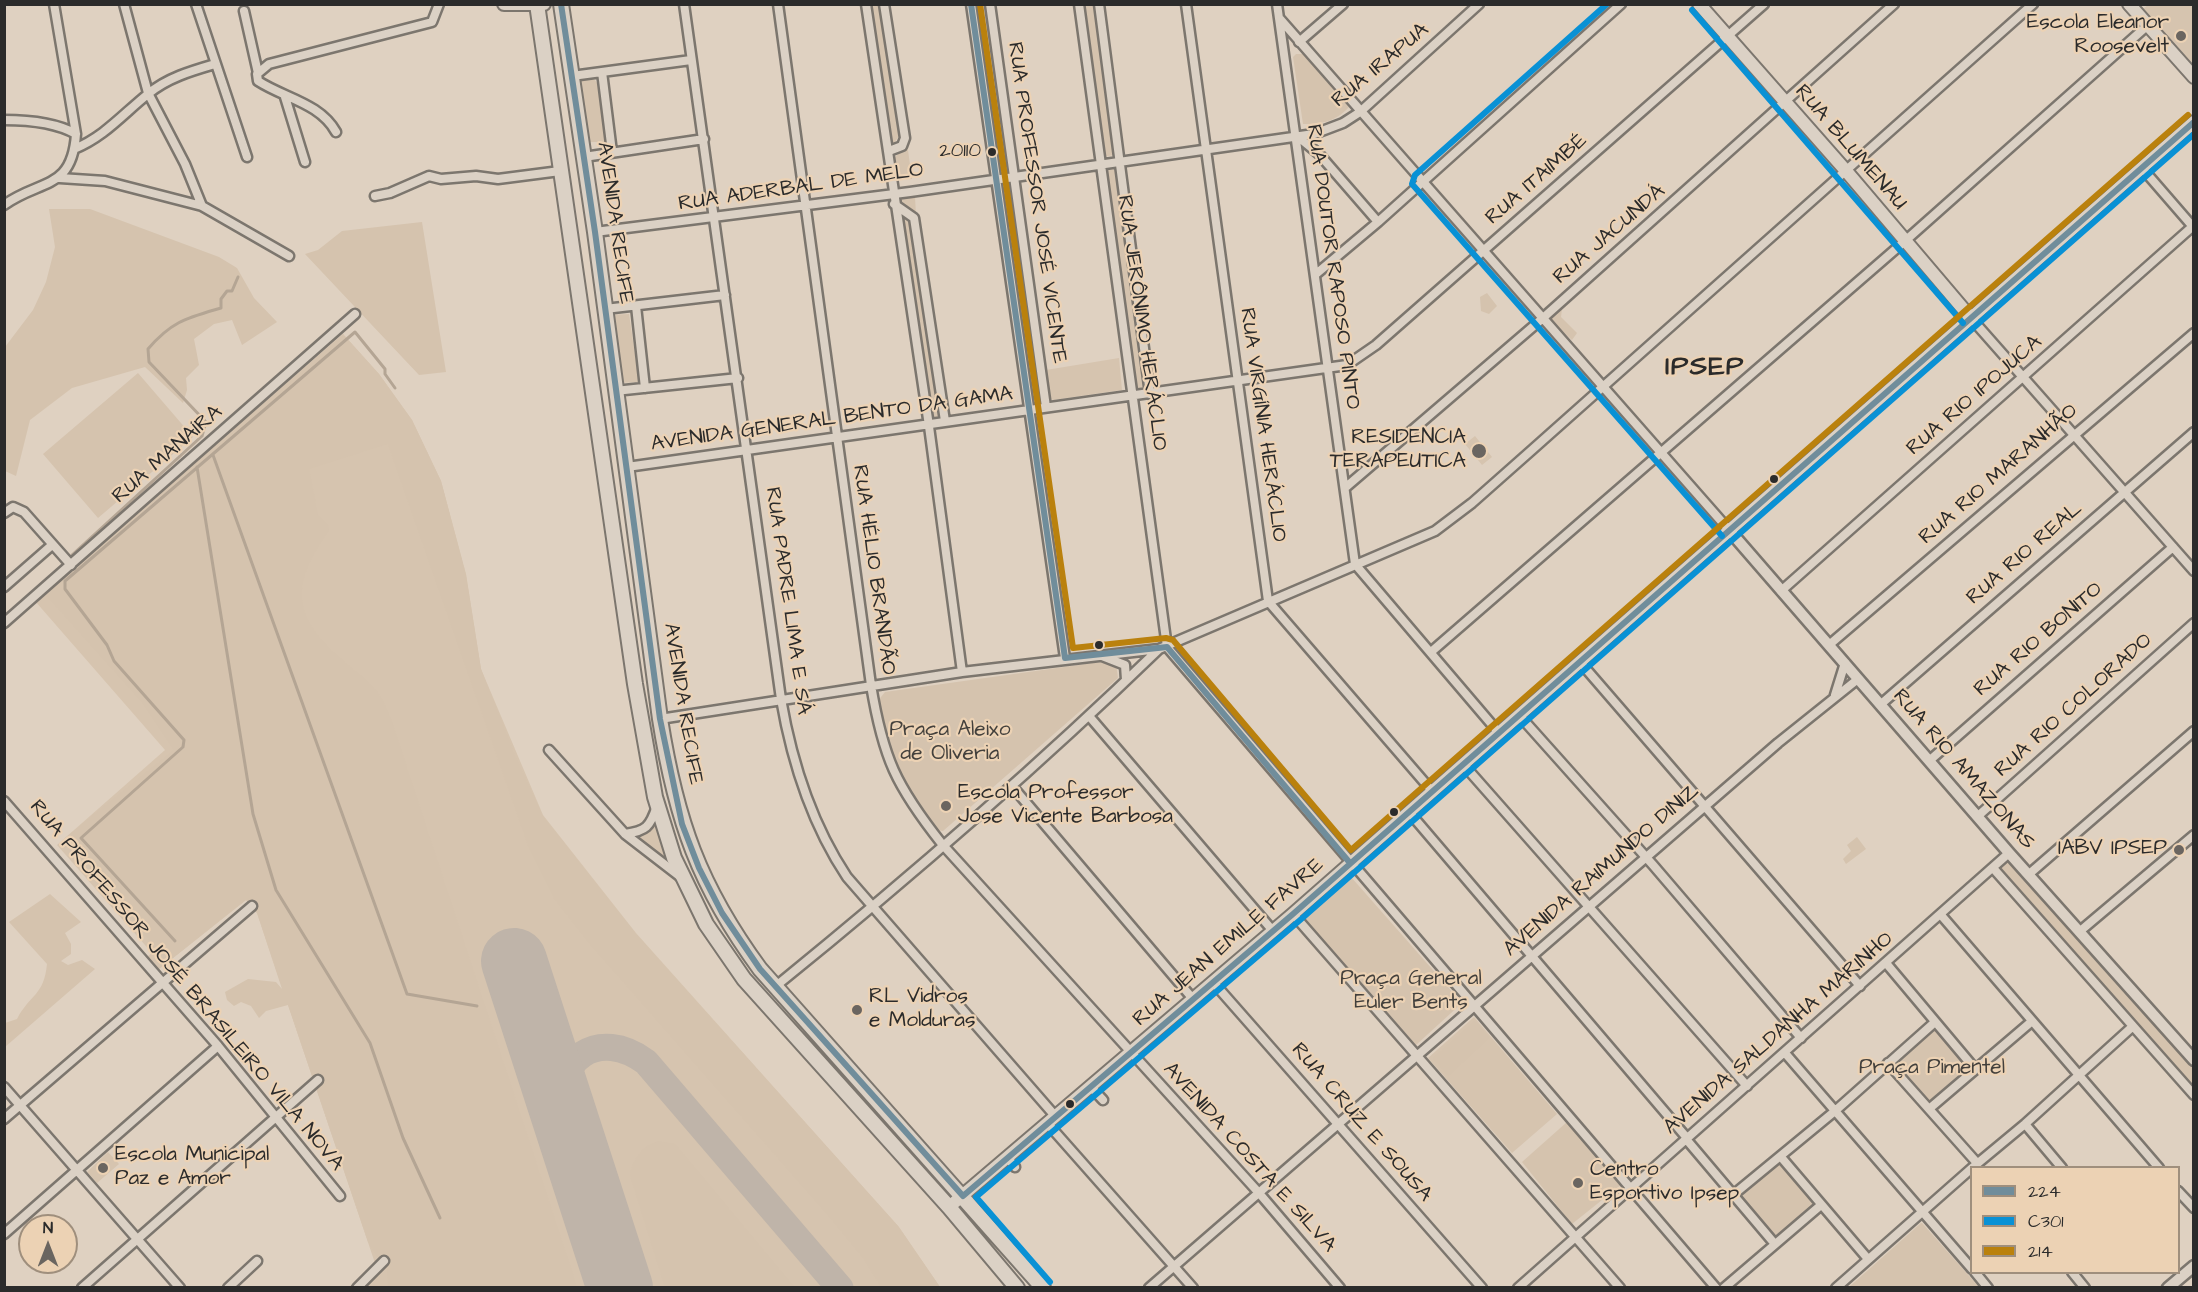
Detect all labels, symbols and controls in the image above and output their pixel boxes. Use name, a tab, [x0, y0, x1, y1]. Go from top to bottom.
place label: Escola Eleanor Roosevelt	[2027, 11, 2169, 61]
street label: RUA IRAPUA	[1327, 18, 1435, 114]
marker: Escola Eleanor Roosevelt	[2174, 29, 2188, 43]
street label: RUA PROFESSOR JOSÉ VICENTE	[1001, 41, 1071, 365]
street label: RUA BLUMENAU	[1789, 80, 1911, 216]
street label: RUA DOUTOR RAPOSO PINTO	[1300, 123, 1364, 411]
street label: RUA ITAIMBÉ	[1481, 129, 1593, 231]
street label: AVENIDA RECIFE	[590, 140, 638, 306]
place label: 20110	[939, 140, 981, 164]
marker: 20110	[986, 146, 998, 158]
street label: RUA ADERBAL DE MELO	[677, 158, 925, 218]
street label: RUA JACUNDÁ	[1549, 180, 1671, 290]
street label: RUA JERÔNIMO HERÁCLIO	[1111, 194, 1171, 452]
street label: RUA VIRGÍNIA HERÁCLIO	[1233, 306, 1291, 544]
street label: RUA RIO IPOJUCA	[1902, 330, 2048, 462]
district label: IPSEP	[1665, 352, 1745, 384]
street label: AVENIDA GENERAL BENTO DA GAMA	[649, 382, 1015, 458]
street label: RUA RIO MARANHÃO	[1915, 399, 2083, 551]
street label: RUA MANAÍRA	[108, 400, 228, 510]
place label: RESIDENCIA TERAPEUTICA	[1330, 426, 1466, 476]
marker: RESIDENCIA TERAPEUTICA	[1470, 442, 1488, 460]
street label: RUA HÉLIO BRANDÃO	[846, 463, 900, 677]
unlabelled marker	[1768, 473, 1780, 485]
street label: RUA PADRE LIMA E SÁ	[759, 486, 815, 716]
street label: RUA RIO REAL	[1962, 497, 2088, 611]
street label: RUA RIO BONITO	[1970, 577, 2108, 703]
street label: AVENIDA RECIFE	[657, 621, 707, 787]
street label: RUA RIO COLORADO	[1990, 629, 2158, 783]
unlabelled marker	[1093, 639, 1105, 651]
street label: RUA RIO AMAZONAS	[1887, 685, 2039, 855]
park label: Praça Aleixo de Oliveria	[889, 718, 1011, 768]
street label: AVENIDA RAIMUNDO DINIZ	[1499, 779, 1705, 963]
place label: Escola Professor Jose Vicente Barbosa	[958, 781, 1173, 831]
street label: RUA PROFESSOR JOSÉ BRASILEIRO VILA NOVA	[23, 796, 349, 1176]
marker: Escola Professor Jose Vicente Barbosa	[939, 799, 953, 813]
unlabelled marker	[1388, 806, 1400, 818]
place label: IABV IPSEP	[2058, 837, 2167, 863]
marker: IABV IPSEP	[2172, 843, 2186, 857]
street label: RUA JEAN EMILE FAVRE	[1129, 853, 1329, 1033]
street label: AVENIDA SALDANHA MARINHO	[1659, 927, 1899, 1141]
park label: Praça General Euler Bents	[1340, 967, 1482, 1017]
place label: RL Vidros e Molduras	[869, 985, 975, 1035]
marker: RL Vidros e Molduras	[850, 1003, 864, 1017]
street label: RUA CRUZ E SOUSA	[1285, 1038, 1437, 1208]
park label: Praça Pimentel	[1859, 1056, 2005, 1082]
street label: AVENIDA COSTA E SILVA	[1157, 1058, 1341, 1258]
unlabelled marker	[1064, 1098, 1076, 1110]
place label: Escola Municipal Paz e Amor	[115, 1143, 269, 1193]
place label: Centro Esportivo Ipsep	[1590, 1158, 1739, 1208]
marker: Escola Municipal Paz e Amor	[96, 1161, 110, 1175]
legend	[1970, 1166, 2180, 1274]
marker: Centro Esportivo Ipsep	[1571, 1176, 1585, 1190]
text: 224	[2028, 1179, 2061, 1204]
text: C301	[2028, 1209, 2064, 1234]
north arrow	[18, 1214, 78, 1274]
text: N	[43, 1217, 53, 1239]
text: 214	[2028, 1239, 2053, 1264]

